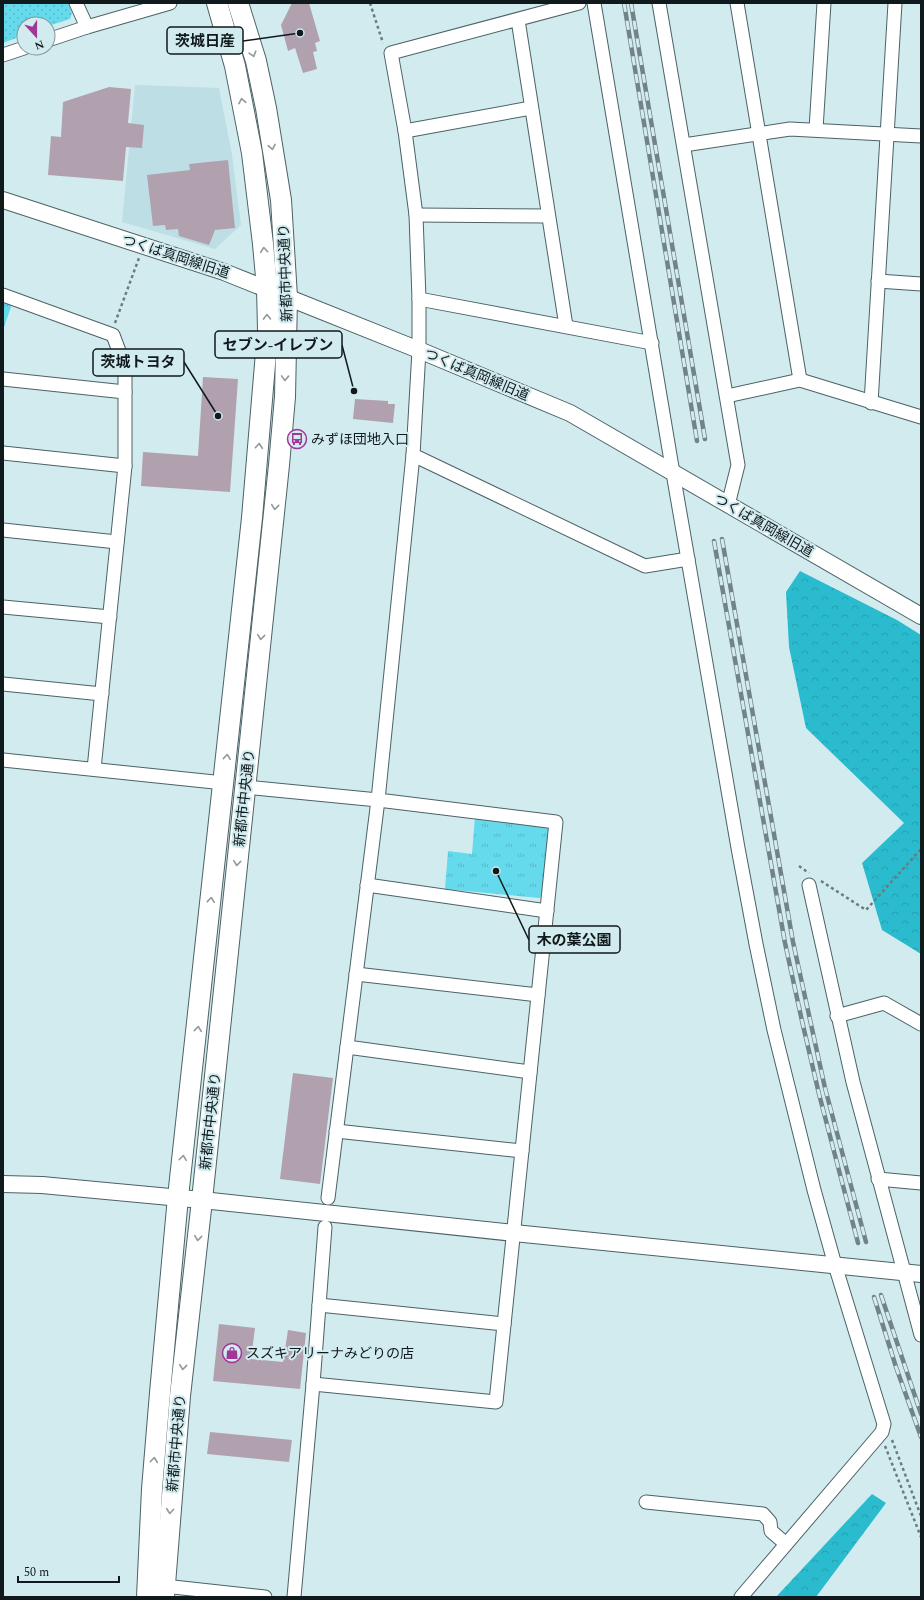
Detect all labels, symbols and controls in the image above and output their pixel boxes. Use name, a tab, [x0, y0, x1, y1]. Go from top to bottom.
north arrow	[16, 16, 56, 56]
callout: 茨城日産	[167, 27, 243, 54]
text: 茨城日産	[175, 30, 235, 53]
text: N	[32, 35, 47, 54]
one-way arrow	[248, 50, 257, 57]
one-way arrow	[239, 98, 247, 104]
one-way arrow	[267, 144, 276, 150]
street label: 新都市中央通り	[273, 224, 298, 322]
street label: つくば真岡線旧道	[119, 229, 232, 284]
one-way arrow	[259, 247, 268, 253]
one-way arrow	[263, 314, 272, 320]
callout: セブン-イレブン	[215, 331, 342, 358]
text: セブン-イレブン	[223, 334, 333, 357]
street label: つくば真岡線旧道	[421, 343, 532, 406]
callout: 茨城トヨタ	[93, 349, 184, 376]
text: 茨城トヨタ	[100, 351, 176, 374]
one-way arrow	[281, 375, 290, 381]
bus stop icon: みずほ団地入口	[286, 428, 308, 450]
place label: みずほ団地入口	[311, 429, 409, 450]
one-way arrow	[254, 443, 263, 449]
street label: つくば真岡線旧道	[710, 488, 817, 563]
one-way arrow	[271, 504, 280, 510]
one-way arrow	[257, 634, 266, 640]
street label: 新都市中央通り	[229, 748, 260, 848]
one-way arrow	[222, 754, 231, 760]
one-way arrow	[233, 860, 242, 866]
one-way arrow	[207, 897, 216, 903]
callout: 木の葉公園	[529, 926, 620, 953]
text: 木の葉公園	[536, 929, 612, 952]
one-way arrow	[193, 1026, 202, 1032]
street label: 新都市中央通り	[195, 1071, 226, 1171]
one-way arrow	[178, 1155, 187, 1162]
one-way arrow	[194, 1235, 203, 1241]
shop icon: スズキアリーナみどりの店	[221, 1342, 243, 1364]
place label: スズキアリーナみどりの店	[246, 1343, 414, 1364]
one-way arrow	[179, 1364, 188, 1370]
street label: 新都市中央通り	[162, 1393, 191, 1493]
one-way arrow	[150, 1457, 159, 1463]
one-way arrow	[166, 1508, 175, 1514]
scale bar	[18, 1558, 119, 1584]
text: 50 m	[24, 1563, 49, 1582]

